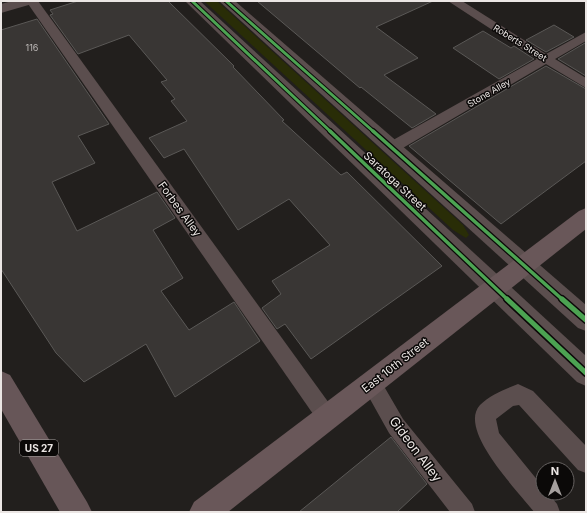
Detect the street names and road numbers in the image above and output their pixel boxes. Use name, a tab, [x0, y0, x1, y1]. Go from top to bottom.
street label: Roberts Street	[492, 22, 549, 63]
street label: Stone Alley	[465, 76, 512, 109]
street label: Saratoga Street	[361, 148, 430, 214]
street label: Forbes Alley	[155, 179, 205, 239]
street label: East 10th Street	[359, 334, 432, 395]
street label: Gideon Alley	[386, 413, 446, 485]
road number: US 27	[20, 440, 58, 456]

